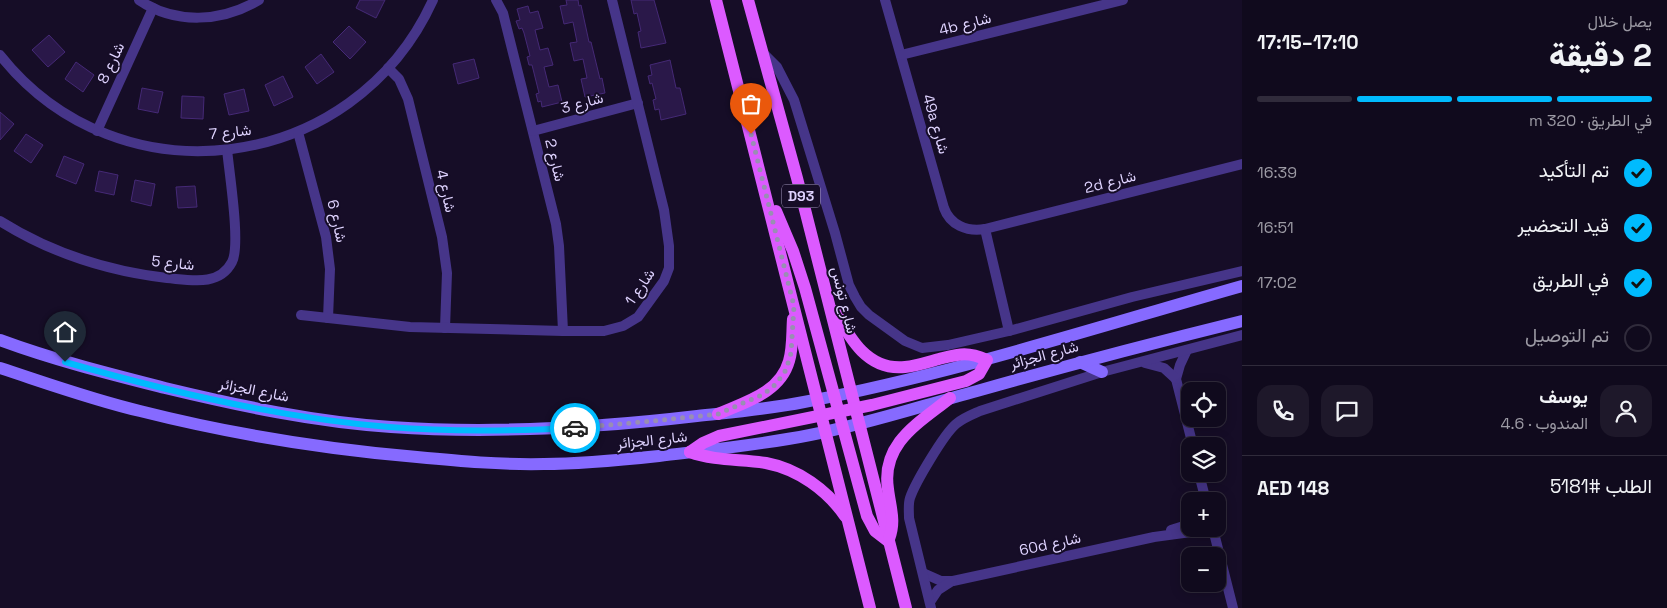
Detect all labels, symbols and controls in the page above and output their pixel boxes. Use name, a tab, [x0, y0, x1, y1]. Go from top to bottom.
street label: 4b شارع	[937, 8, 994, 41]
text: يصل خلال	[1588, 11, 1652, 32]
text: 17:10–17:15	[1257, 30, 1359, 55]
text: 2 دقيقة	[1549, 35, 1652, 75]
street label: شارع 8	[93, 39, 130, 87]
pin	[730, 83, 772, 134]
street label: شارع 3	[559, 88, 606, 119]
icon: bag	[737, 90, 765, 118]
street label: 49a شارع	[917, 92, 954, 157]
text: في الطريق · 320 m	[1529, 110, 1652, 131]
street label: شارع 7	[208, 120, 252, 145]
street label: شارع 2	[539, 137, 570, 184]
text: تم التأكيد	[1539, 158, 1609, 183]
icon: check	[1624, 159, 1652, 187]
text: 16:39	[1257, 162, 1297, 183]
street label: 2d شارع	[1082, 166, 1138, 199]
street label: شارع 4	[430, 168, 461, 215]
road number: D93	[782, 185, 820, 208]
street label: شارع 6	[321, 198, 352, 245]
text: قيد التحضير	[1518, 213, 1609, 238]
icon: check	[1624, 214, 1652, 242]
text: 16:51	[1257, 217, 1294, 238]
street label: شارع 5	[150, 251, 196, 276]
street label: شارع 1	[620, 265, 660, 310]
street label: شارع تونس	[825, 265, 862, 336]
text: في الطريق	[1532, 268, 1609, 293]
icon: check	[1624, 269, 1652, 297]
text: 17:02	[1257, 272, 1297, 293]
pin	[44, 311, 86, 362]
icon: home	[51, 318, 79, 346]
text: تم التوصيل	[1525, 323, 1609, 348]
street label: شارع الجزائر	[1006, 336, 1081, 375]
street label: شارع الجزائر	[216, 373, 291, 408]
map controls	[1181, 382, 1226, 592]
button: locate	[1181, 382, 1226, 427]
text: يوسف	[1539, 384, 1588, 409]
button: phone	[1257, 385, 1309, 437]
button: chat	[1321, 385, 1373, 437]
button: person	[1600, 385, 1652, 437]
courier	[550, 403, 600, 453]
text: المندوب · 4.6	[1501, 413, 1588, 434]
icon: car	[561, 414, 589, 442]
street label: شارع الجزائر	[615, 426, 688, 455]
button: layers	[1181, 437, 1226, 482]
text: الطلب #5181	[1550, 474, 1652, 499]
text: AED 148	[1257, 476, 1329, 501]
button: +	[1181, 492, 1226, 537]
street label: 60d شارع	[1017, 528, 1083, 561]
button: −	[1181, 547, 1226, 592]

